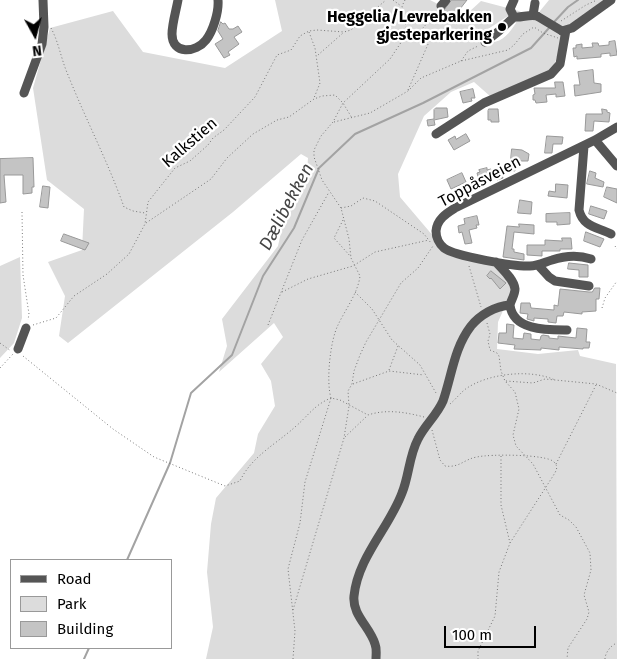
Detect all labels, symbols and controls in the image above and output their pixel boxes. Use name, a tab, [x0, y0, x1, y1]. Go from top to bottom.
place label: Heggelia/Levrebakken gjesteparkering	[327, 8, 492, 46]
north arrow	[10, 10, 60, 60]
marker: Heggelia/Levrebakken gjesteparkering	[496, 21, 508, 33]
text: N	[31, 41, 43, 59]
street label: Kalkstien	[159, 114, 221, 172]
street label: Toppåsveien	[436, 152, 524, 212]
water label: Dælibekken	[255, 160, 319, 254]
legend	[10, 559, 172, 649]
text: Road	[57, 570, 92, 588]
text: Park	[57, 595, 87, 613]
scale bar	[447, 616, 540, 648]
text: Building	[57, 620, 113, 638]
text: 100 m	[452, 626, 492, 644]

